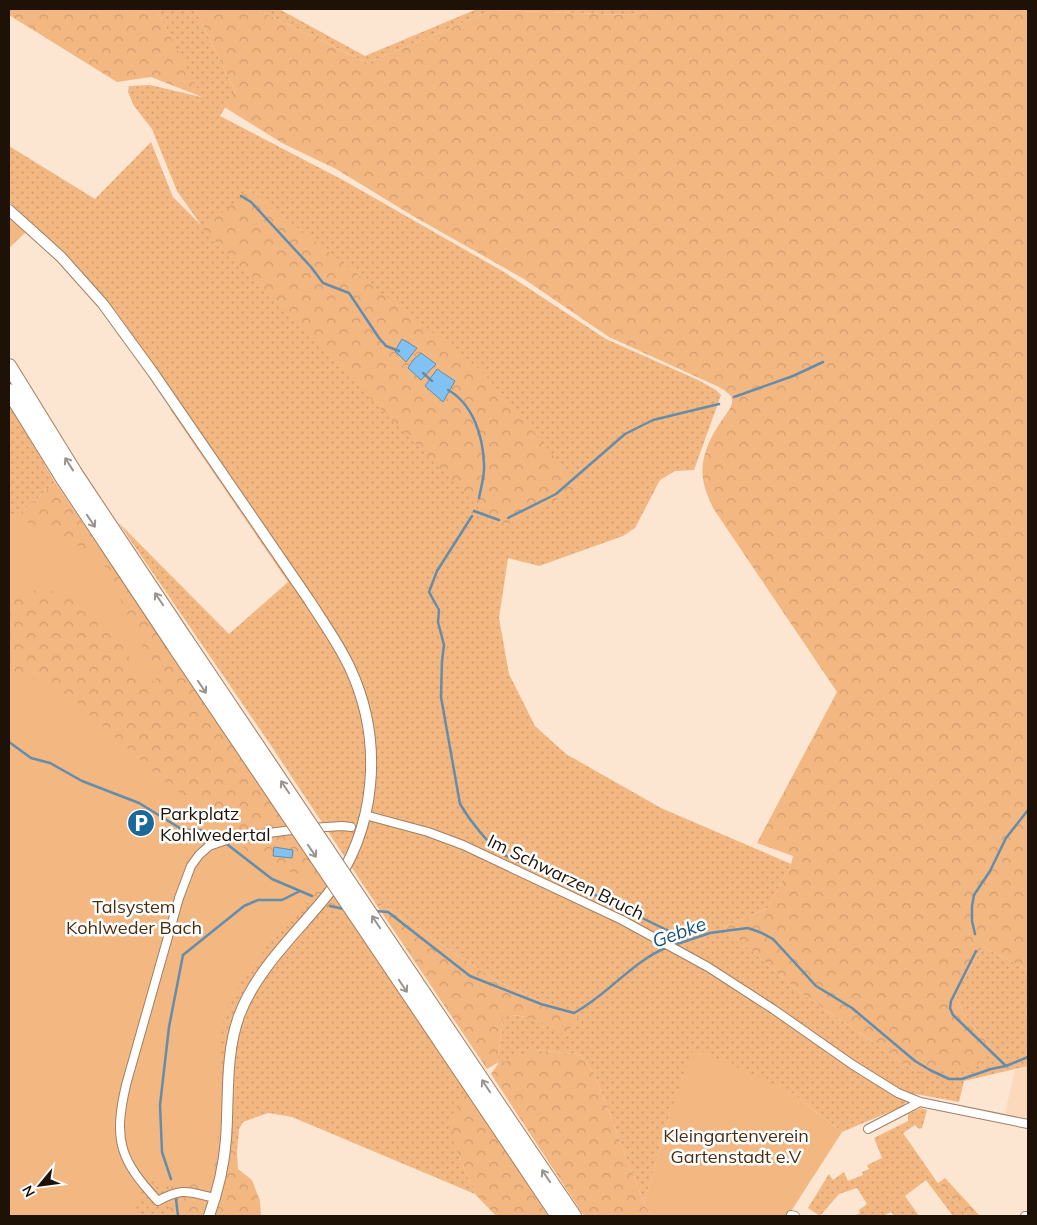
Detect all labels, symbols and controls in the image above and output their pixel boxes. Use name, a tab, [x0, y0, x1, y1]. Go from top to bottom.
one-way arrow	[64, 457, 74, 471]
one-way arrow	[86, 514, 96, 528]
one-way arrow	[154, 593, 164, 607]
one-way arrow	[197, 680, 207, 694]
one-way arrow	[280, 780, 290, 794]
place label: Parkplatz Kohlwedertal	[160, 802, 271, 846]
parking icon: Parkplatz Kohlwedertal	[126, 808, 156, 838]
street label: Im Schwarzen Bruch	[484, 829, 648, 925]
one-way arrow	[307, 844, 318, 858]
park label: Talsystem Kohlweder Bach	[66, 895, 202, 939]
water label: Gebke	[649, 911, 709, 953]
one-way arrow	[371, 915, 381, 929]
one-way arrow	[398, 978, 408, 992]
one-way arrow	[481, 1079, 491, 1093]
park label: Kleingartenverein Gartenstadt e.V	[663, 1124, 809, 1168]
north arrow	[15, 1160, 65, 1210]
one-way arrow	[541, 1169, 551, 1183]
text: N	[18, 1182, 39, 1200]

